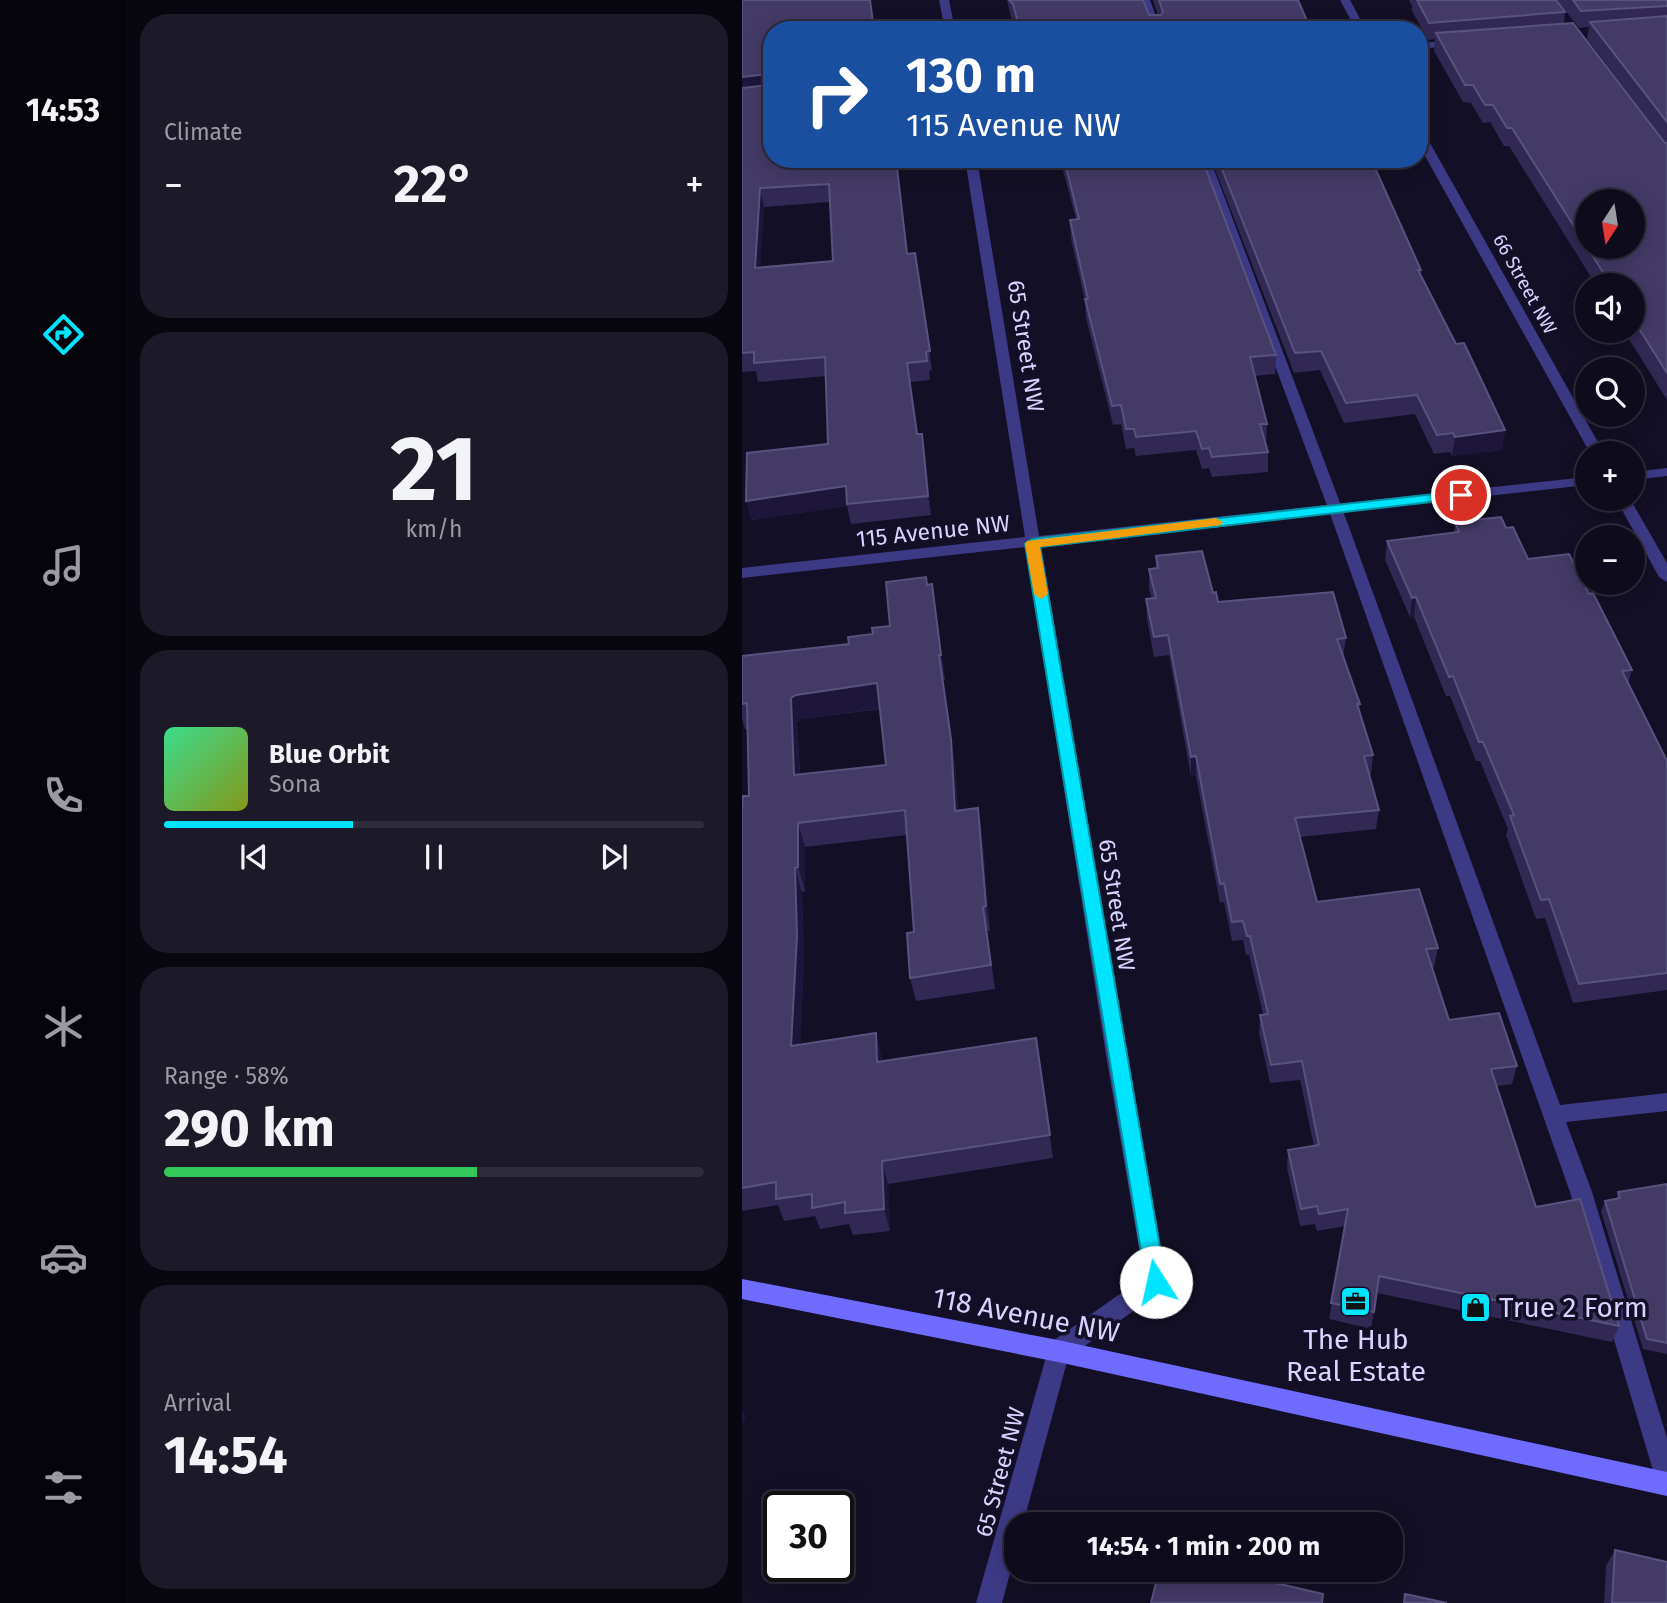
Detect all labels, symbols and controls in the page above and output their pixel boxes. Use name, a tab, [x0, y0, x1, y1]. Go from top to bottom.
text: 130 m	[906, 46, 1036, 105]
icon: right	[791, 49, 882, 140]
text: 14:53	[26, 91, 100, 129]
text: 115 Avenue NW	[906, 106, 1121, 144]
text: Climate	[164, 118, 243, 146]
text: 22°	[394, 153, 474, 216]
text: −	[164, 162, 183, 208]
text: +	[685, 162, 704, 208]
north arrow	[1575, 189, 1645, 259]
map controls	[1575, 189, 1645, 595]
street label: 66 Street NW	[1488, 230, 1562, 338]
button: sound	[1575, 273, 1645, 343]
street label: 65 Street NW	[1002, 278, 1050, 414]
icon: directions	[39, 310, 88, 359]
button: search	[1575, 357, 1645, 427]
text: 21	[390, 415, 478, 524]
button: +	[1575, 441, 1645, 511]
pin	[1431, 465, 1491, 525]
icon: arrive	[1442, 476, 1480, 514]
street label: 115 Avenue NW	[855, 509, 1011, 553]
text: km/h	[406, 515, 462, 543]
button: −	[1575, 525, 1645, 595]
icon: music	[39, 541, 88, 590]
text: Blue Orbit	[269, 739, 389, 770]
text: Sona	[269, 770, 321, 798]
icon: phone	[39, 771, 88, 820]
street label: 65 Street NW	[1093, 837, 1141, 973]
icon: previous	[235, 838, 273, 876]
icon: pause	[415, 838, 453, 876]
icon: next	[595, 838, 633, 876]
icon: climate	[39, 1002, 88, 1051]
text: Range · 58%	[164, 1062, 289, 1090]
text: 290 km	[164, 1097, 335, 1160]
icon: car	[39, 1233, 88, 1282]
position arrow	[1119, 1245, 1193, 1319]
street label: 118 Avenue NW	[930, 1281, 1122, 1349]
office icon: The Hub Real Estate	[1339, 1285, 1373, 1319]
shop icon: True 2 Form	[1459, 1290, 1493, 1324]
place label: True 2 Form	[1499, 1291, 1648, 1324]
place label: The Hub Real Estate	[1286, 1323, 1426, 1388]
text: Arrival	[164, 1389, 231, 1417]
street label: 65 Street NW	[969, 1404, 1031, 1540]
text: 14:54	[164, 1424, 288, 1487]
icon: filters	[39, 1463, 88, 1512]
speed limit sign: 30	[763, 1491, 854, 1582]
text: 14:54 · 1 min · 200 m	[1087, 1531, 1320, 1562]

